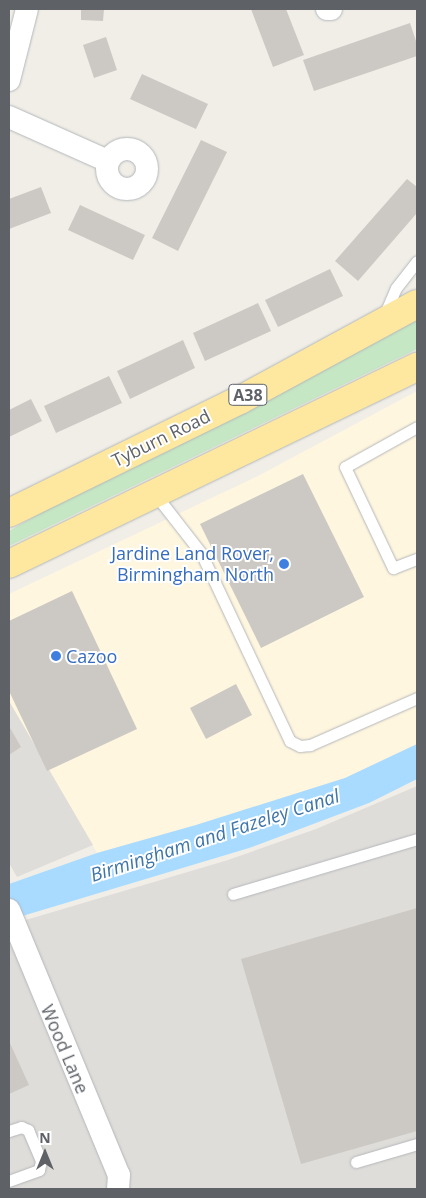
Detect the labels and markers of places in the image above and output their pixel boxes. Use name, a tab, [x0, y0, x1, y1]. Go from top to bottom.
place label: Jardine Land Rover, Birmingham North	[111, 543, 274, 586]
marker: Jardine Land Rover, Birmingham North	[278, 558, 290, 570]
place label: Cazoo	[66, 645, 117, 667]
marker: Cazoo	[50, 650, 62, 662]

